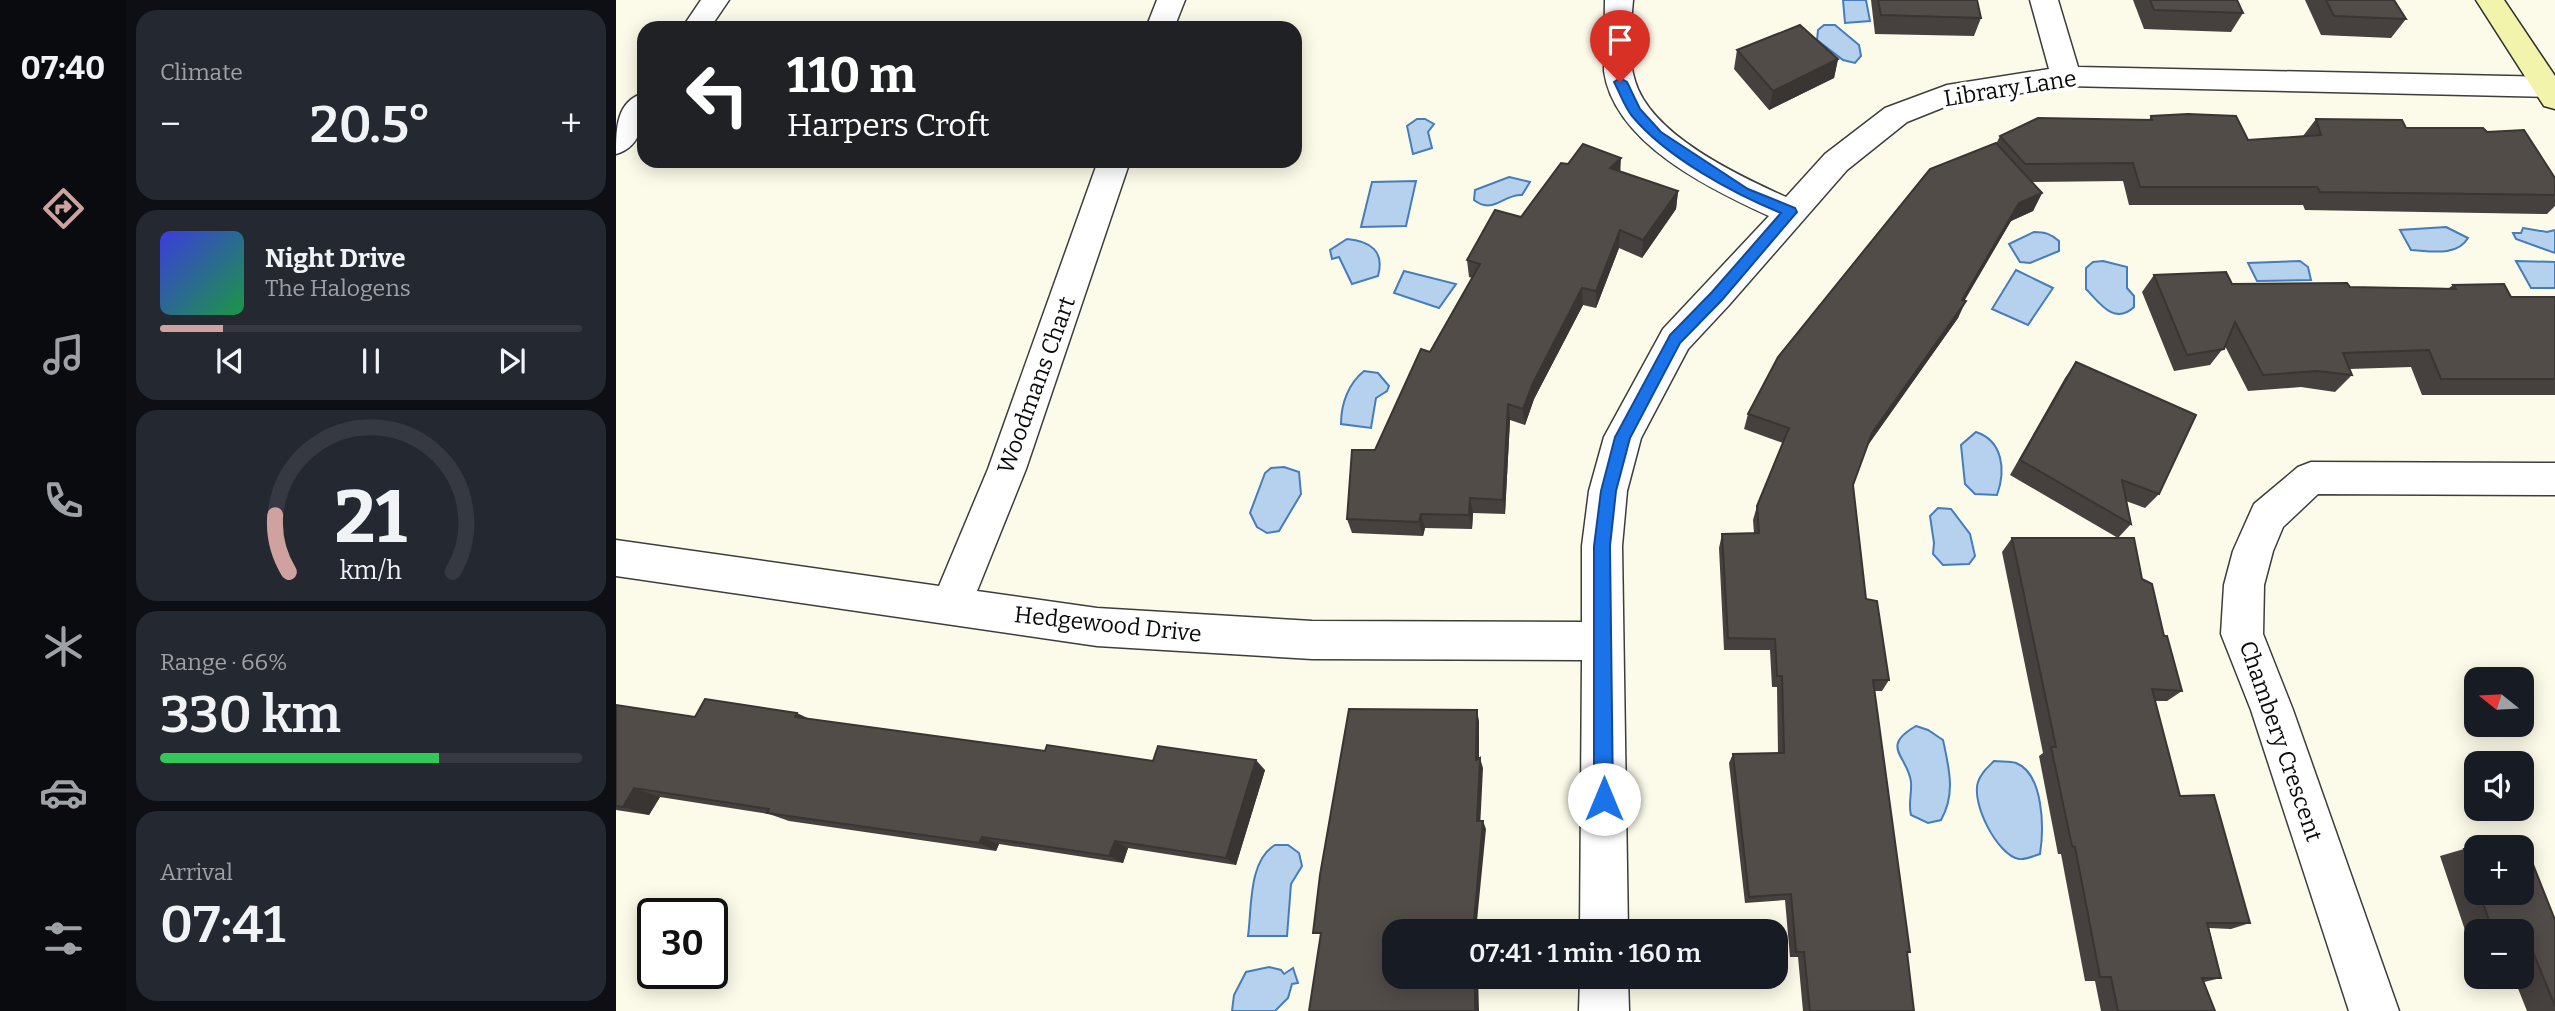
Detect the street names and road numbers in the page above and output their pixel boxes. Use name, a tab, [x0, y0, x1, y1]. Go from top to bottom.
street label: Library Lane	[1942, 64, 2078, 112]
street label: Woodmans Chart	[991, 293, 1081, 477]
street label: Hedgewood Drive	[1013, 600, 1203, 648]
street label: Chambery Crescent	[2234, 637, 2328, 845]

